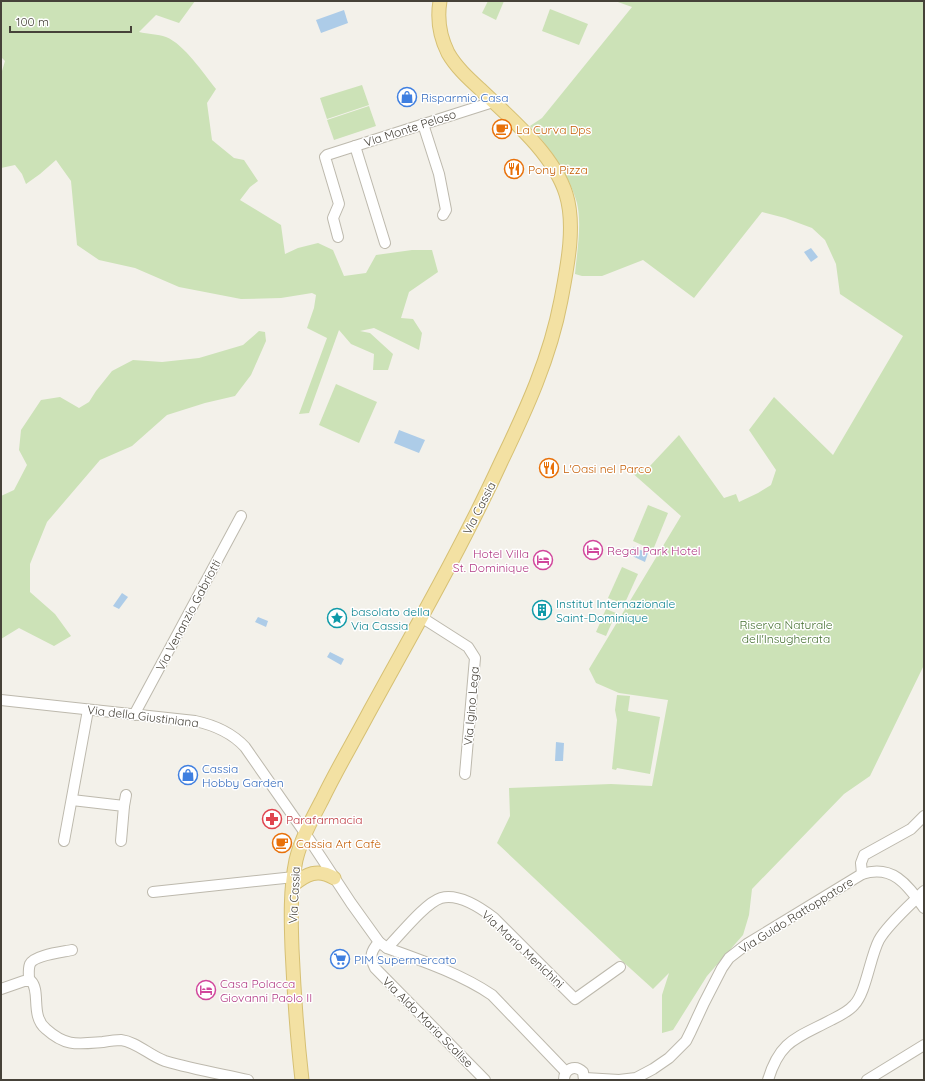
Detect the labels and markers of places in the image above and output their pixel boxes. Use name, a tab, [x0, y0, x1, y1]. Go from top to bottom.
shop icon: Risparmio Casa	[396, 86, 418, 108]
place label: Risparmio Casa	[421, 90, 509, 105]
cafe icon: La Curva Dps	[491, 118, 513, 140]
place label: La Curva Dps	[516, 122, 592, 137]
restaurant icon: Pony Pizza	[503, 158, 525, 180]
place label: Pony Pizza	[528, 162, 588, 177]
restaurant icon: L'Oasi nel Parco	[538, 457, 560, 479]
place label: L'Oasi nel Parco	[563, 461, 652, 476]
hotel icon: Regal Park Hotel	[582, 539, 604, 561]
place label: Regal Park Hotel	[607, 543, 701, 558]
place label: Hotel Villa St. Dominique	[453, 546, 529, 575]
hotel icon: Hotel Villa St. Dominique	[532, 549, 554, 571]
place label: Institut Internazionale Saint-Dominique	[556, 596, 675, 625]
building icon: Institut Internazionale Saint-Dominique	[531, 599, 553, 621]
place label: basolato della Via Cassia	[351, 604, 430, 633]
place icon: basolato della Via Cassia	[326, 607, 348, 629]
place label: Cassia Hobby Garden	[202, 761, 284, 790]
shop icon: Cassia Hobby Garden	[177, 764, 199, 786]
pharmacy icon: Parafarmacia	[261, 808, 283, 830]
place label: Parafarmacia	[286, 812, 363, 827]
cafe icon: Cassia Art Cafè	[271, 832, 293, 854]
place label: Cassia Art Cafè	[296, 836, 381, 851]
supermarket icon: PIM Supermercato	[329, 948, 351, 970]
place label: PIM Supermercato	[354, 952, 456, 967]
place label: Casa Polacca Giovanni Paolo II	[220, 976, 312, 1005]
hotel icon: Casa Polacca Giovanni Paolo II	[195, 979, 217, 1001]

